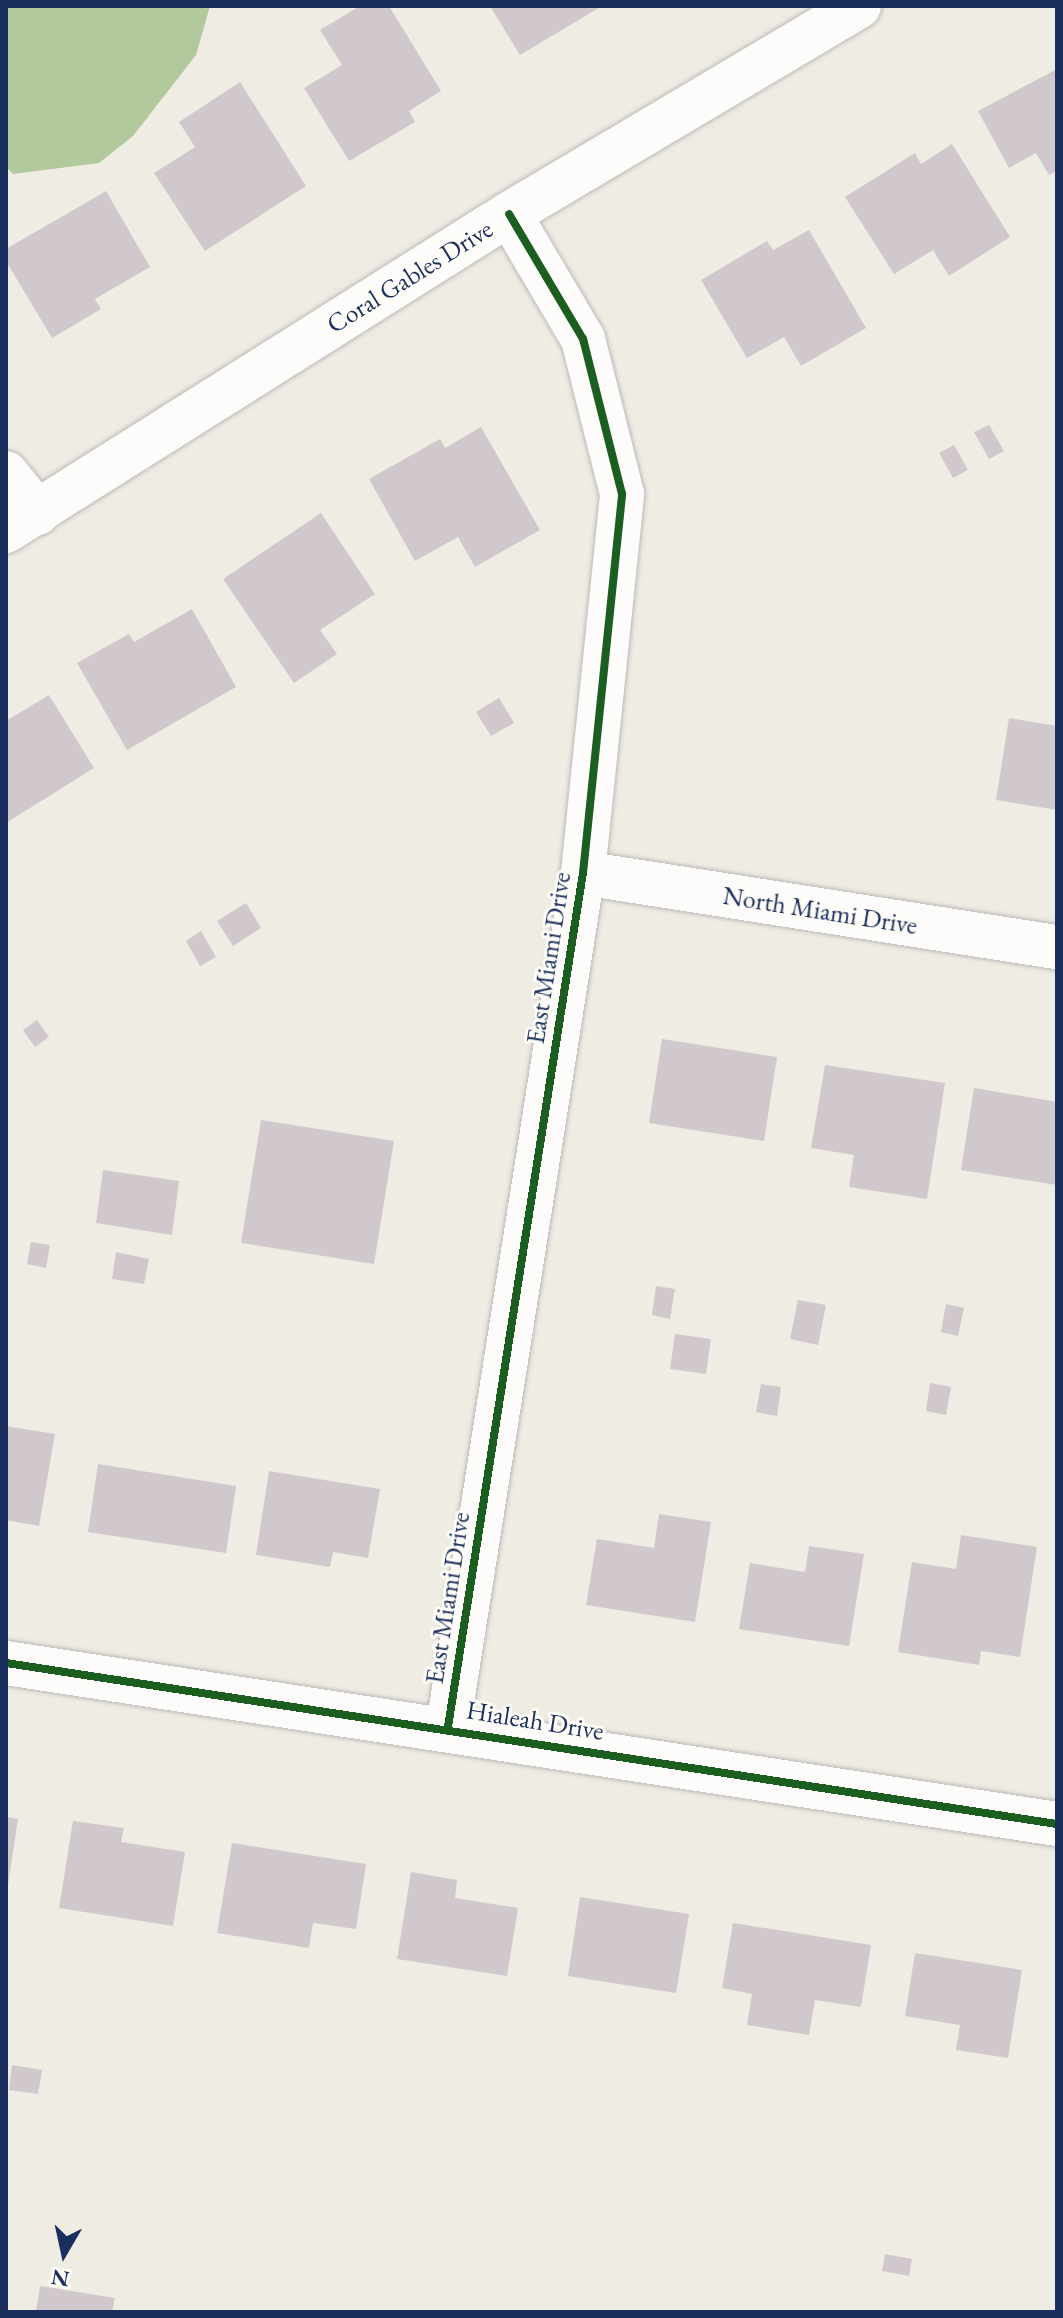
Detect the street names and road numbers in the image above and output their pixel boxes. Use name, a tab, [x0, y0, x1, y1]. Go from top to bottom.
street label: Coral Gables Drive	[321, 214, 499, 340]
street label: East Miami Drive	[520, 870, 578, 1046]
street label: North Miami Drive	[721, 880, 919, 942]
street label: East Miami Drive	[419, 1510, 477, 1686]
street label: Hialeah Drive	[464, 1695, 606, 1747]

